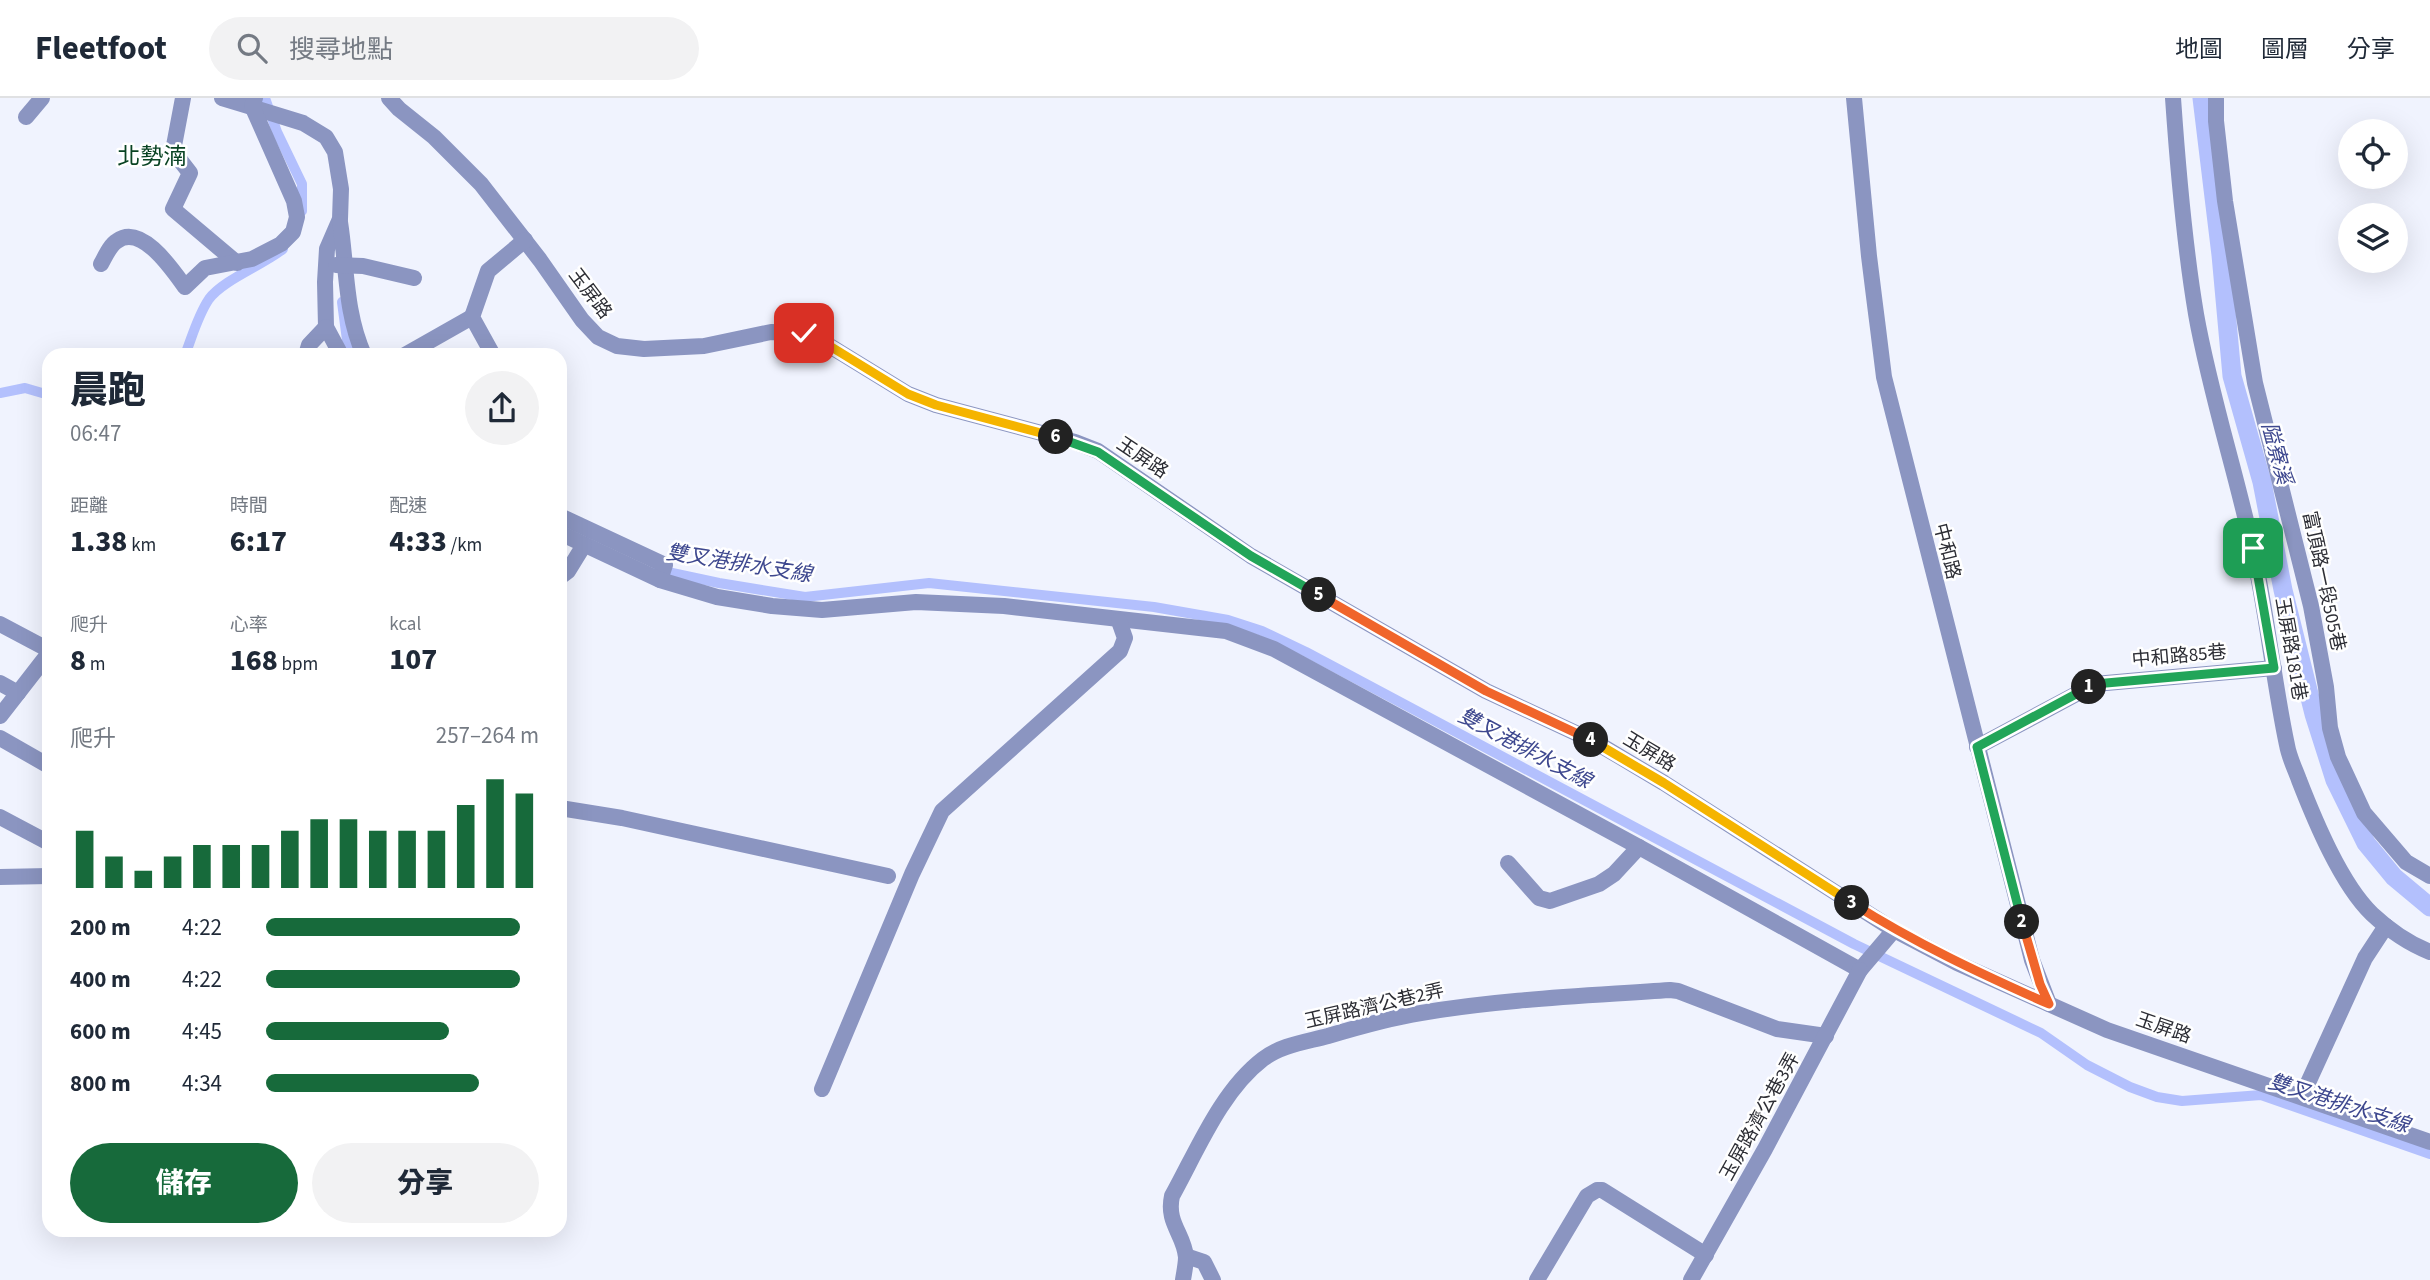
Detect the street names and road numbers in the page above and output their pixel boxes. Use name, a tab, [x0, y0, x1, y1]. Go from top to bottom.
street label: 玉屏路	[562, 263, 618, 325]
street label: 玉屏路	[1111, 431, 1173, 485]
street label: 富頂路一段505巷	[2296, 509, 2352, 654]
street label: 中和路	[1927, 520, 1967, 582]
street label: 玉屏路181巷	[2268, 596, 2313, 703]
street label: 中和路85巷	[2131, 639, 2228, 674]
street label: 玉屏路	[1618, 726, 1681, 779]
street label: 玉屏路濟公巷2弄	[1302, 977, 1447, 1036]
street label: 玉屏路	[2132, 1006, 2195, 1050]
street label: 玉屏路濟公巷3弄	[1714, 1048, 1807, 1186]

